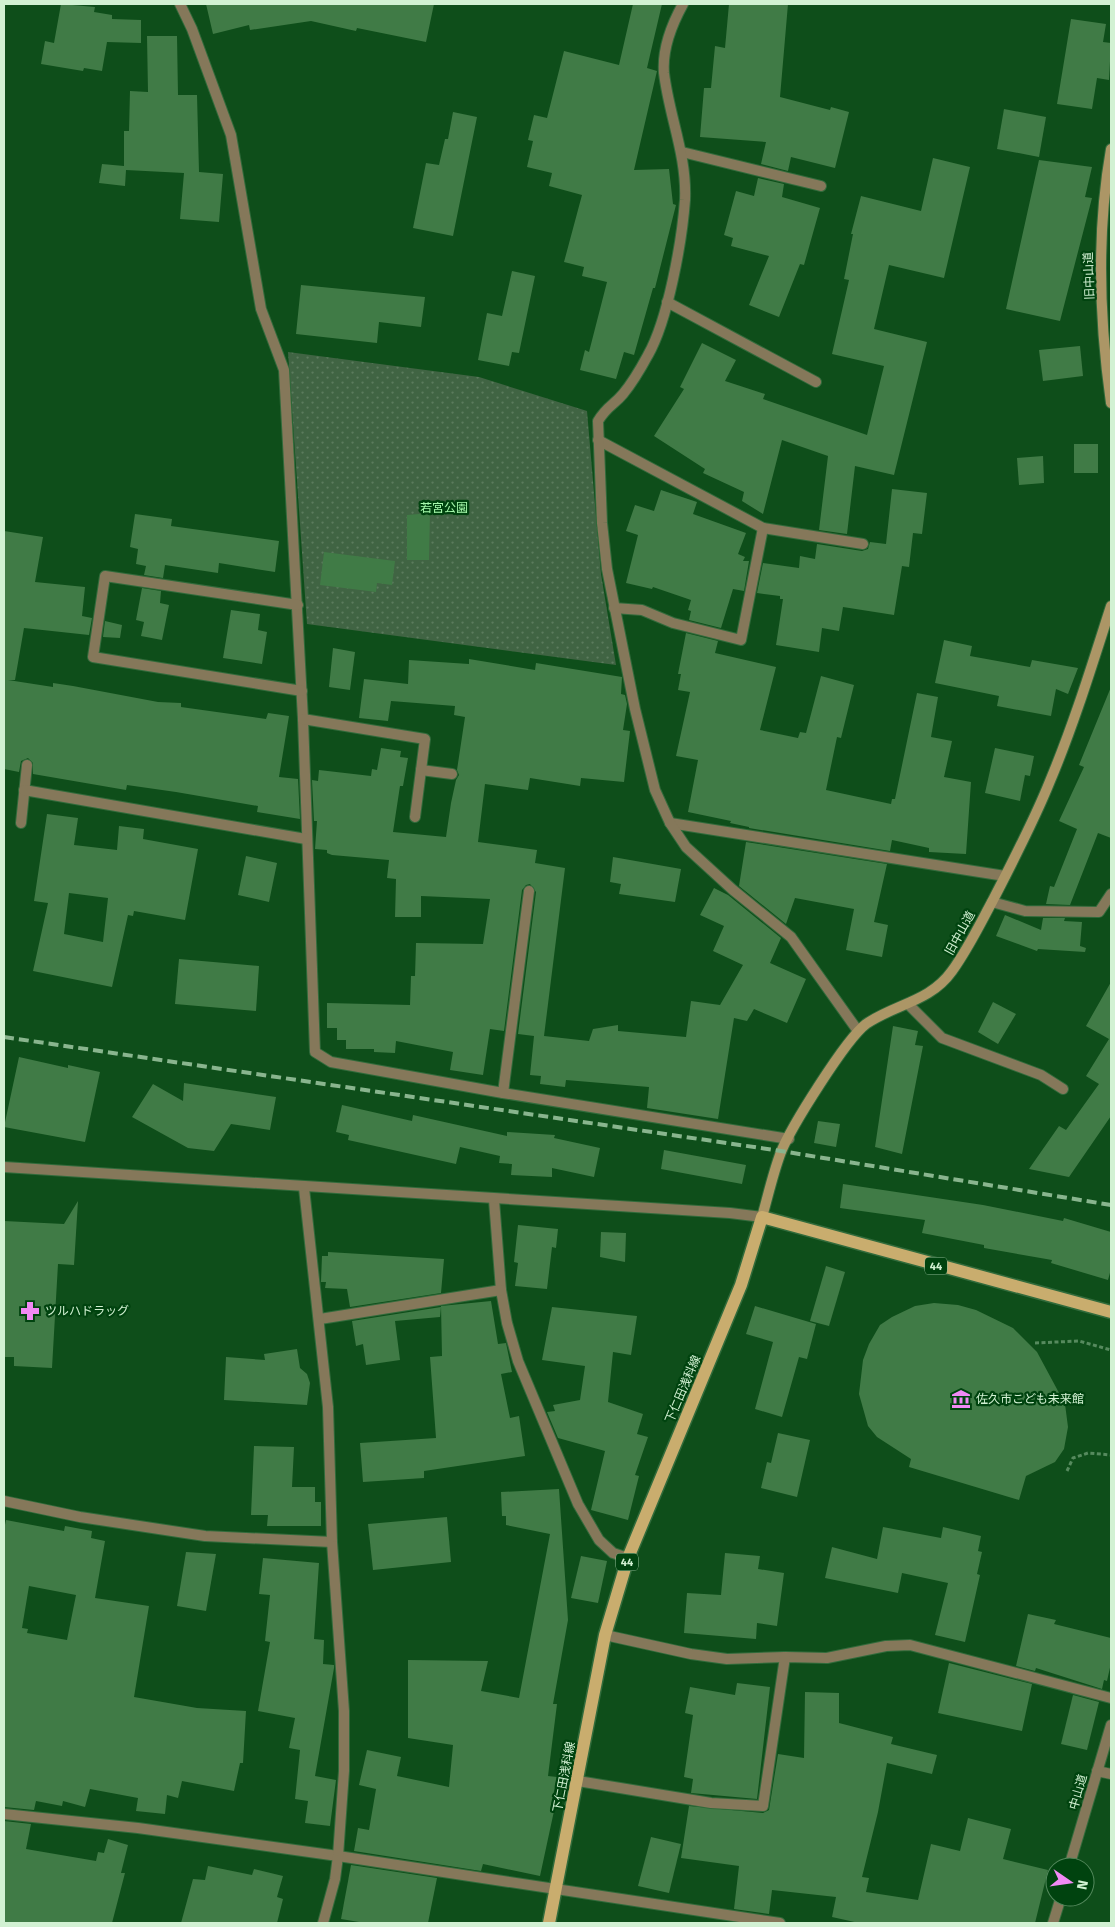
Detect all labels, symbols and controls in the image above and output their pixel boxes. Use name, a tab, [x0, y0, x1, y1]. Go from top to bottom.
street label: 旧中山道	[1081, 252, 1097, 300]
park label: 若宮公園	[420, 501, 468, 515]
street label: 旧中山道	[942, 909, 978, 957]
road number: 44	[925, 1258, 947, 1274]
pharmacy icon: ツルハドラッグ	[19, 1300, 41, 1322]
place label: ツルハドラッグ	[45, 1304, 129, 1318]
street label: 下仁田浅科線	[662, 1353, 704, 1425]
museum icon: 佐久市こども未来館	[950, 1388, 972, 1410]
place label: 佐久市こども未来館	[976, 1392, 1084, 1406]
road number: 44	[616, 1554, 638, 1570]
street label: 下仁田浅科線	[550, 1740, 578, 1814]
street label: 中山道	[1066, 1773, 1090, 1811]
north arrow	[1045, 1857, 1095, 1907]
text: N	[1073, 1878, 1092, 1891]

